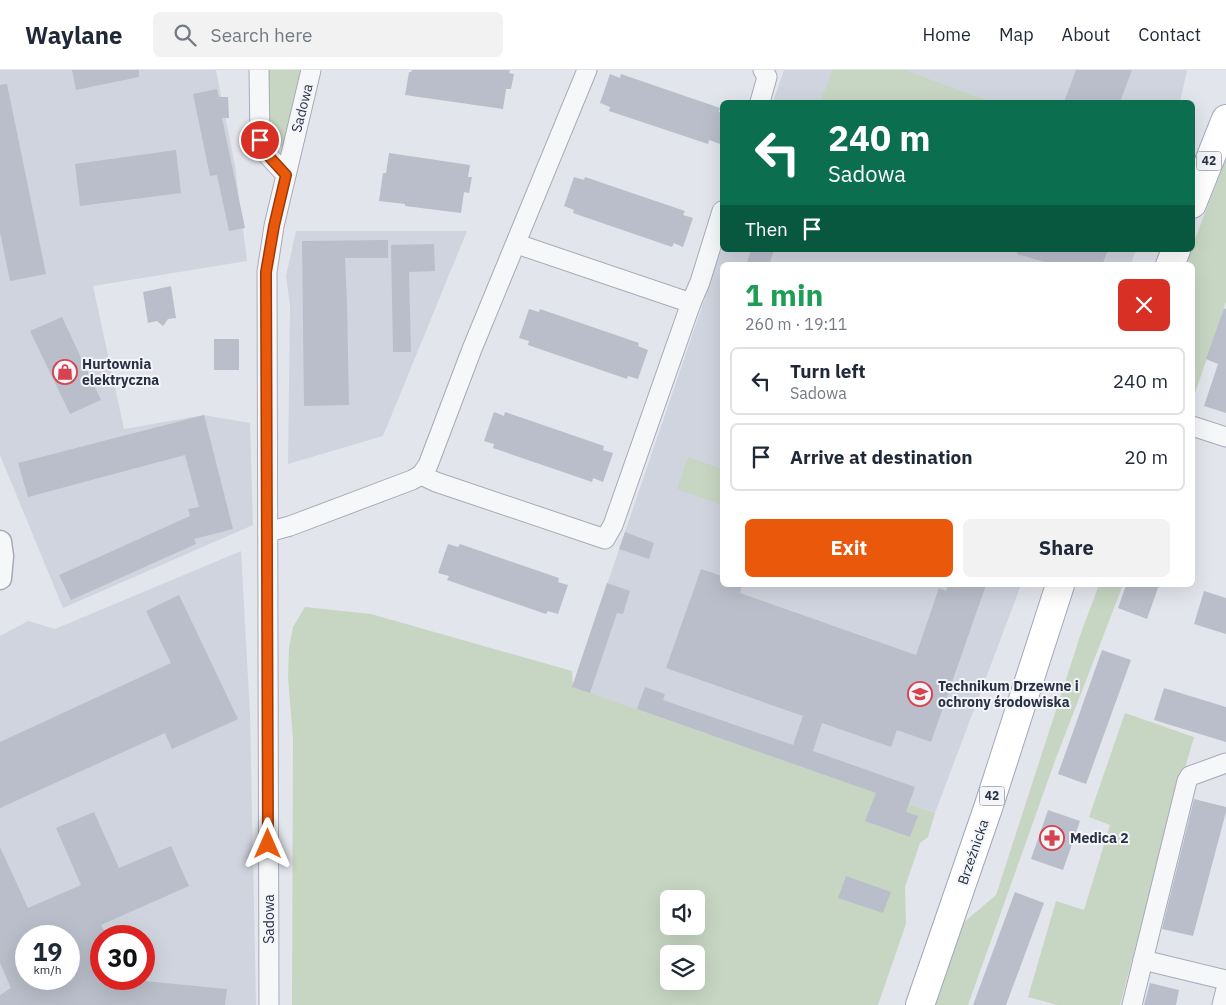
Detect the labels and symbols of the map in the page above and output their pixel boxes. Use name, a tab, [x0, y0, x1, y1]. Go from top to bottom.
street label: Sadowa	[287, 81, 317, 134]
pin	[239, 119, 281, 161]
road number: 42	[1196, 152, 1222, 170]
place label: Hurtownia elektryczna	[82, 355, 159, 389]
shop icon: Hurtownia elektryczna	[52, 359, 78, 385]
place label: Technikum Drzewne i ochrony środowiska	[938, 677, 1079, 711]
school or university icon: Technikum Drzewne i ochrony środowiska	[907, 681, 933, 707]
road number: 42	[980, 786, 1004, 806]
street label: Brzeźnicka	[953, 816, 993, 887]
position arrow	[241, 817, 293, 869]
pharmacy icon: Medica 2	[1039, 825, 1065, 851]
place label: Medica 2	[1070, 829, 1129, 847]
street label: Sadowa	[260, 894, 278, 944]
speed limit sign: 30	[90, 925, 155, 990]

